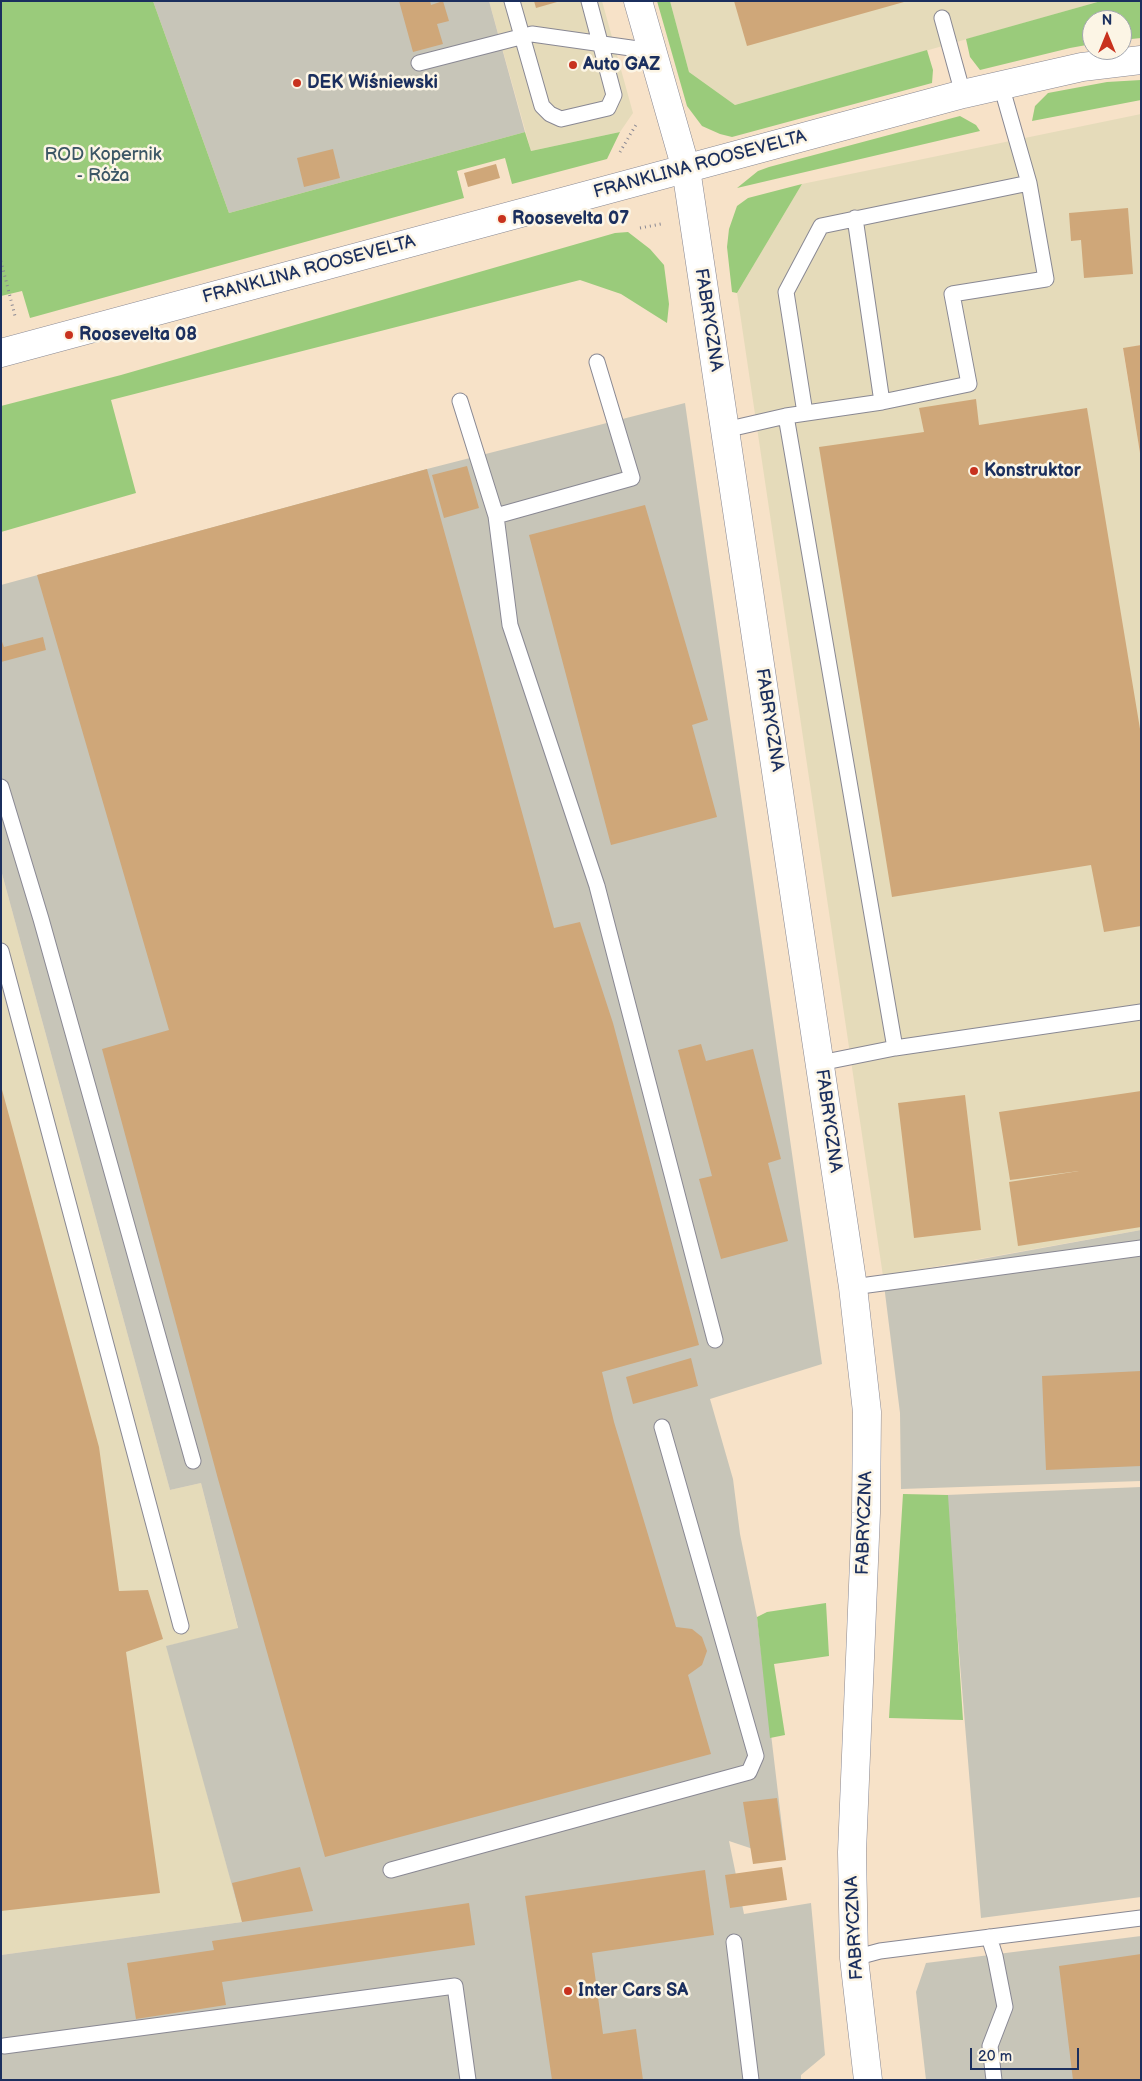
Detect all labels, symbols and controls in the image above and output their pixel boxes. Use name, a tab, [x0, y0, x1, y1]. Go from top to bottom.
north arrow	[1082, 10, 1132, 60]
text: N	[1102, 12, 1112, 29]
place label: Auto GAZ	[583, 54, 660, 76]
marker: Auto GAZ	[567, 59, 579, 71]
place label: DEK Wiśniewski	[307, 72, 438, 94]
marker: DEK Wiśniewski	[291, 77, 303, 89]
street label: FRANKLINA ROOSEVELTA	[591, 126, 809, 204]
park label: ROD Kopernik - Róża	[45, 144, 161, 186]
place label: Roosevelta 07	[512, 208, 629, 230]
marker: Roosevelta 07	[496, 213, 508, 225]
street label: FRANKLINA ROOSEVELTA	[200, 231, 418, 309]
street label: FABRYCZNA	[689, 267, 727, 373]
place label: Roosevelta 08	[79, 324, 197, 346]
marker: Roosevelta 08	[63, 329, 75, 341]
place label: Konstruktor	[984, 460, 1081, 482]
marker: Konstruktor	[968, 465, 980, 477]
street label: FABRYCZNA	[750, 667, 788, 773]
street label: FABRYCZNA	[810, 1068, 846, 1174]
street label: FABRYCZNA	[852, 1471, 878, 1575]
street label: FABRYCZNA	[841, 1875, 869, 1981]
place label: Inter Cars SA	[578, 1980, 688, 2002]
marker: Inter Cars SA	[562, 1985, 574, 1997]
scale bar	[972, 2038, 1081, 2070]
text: 20 m	[978, 2047, 1012, 2066]

